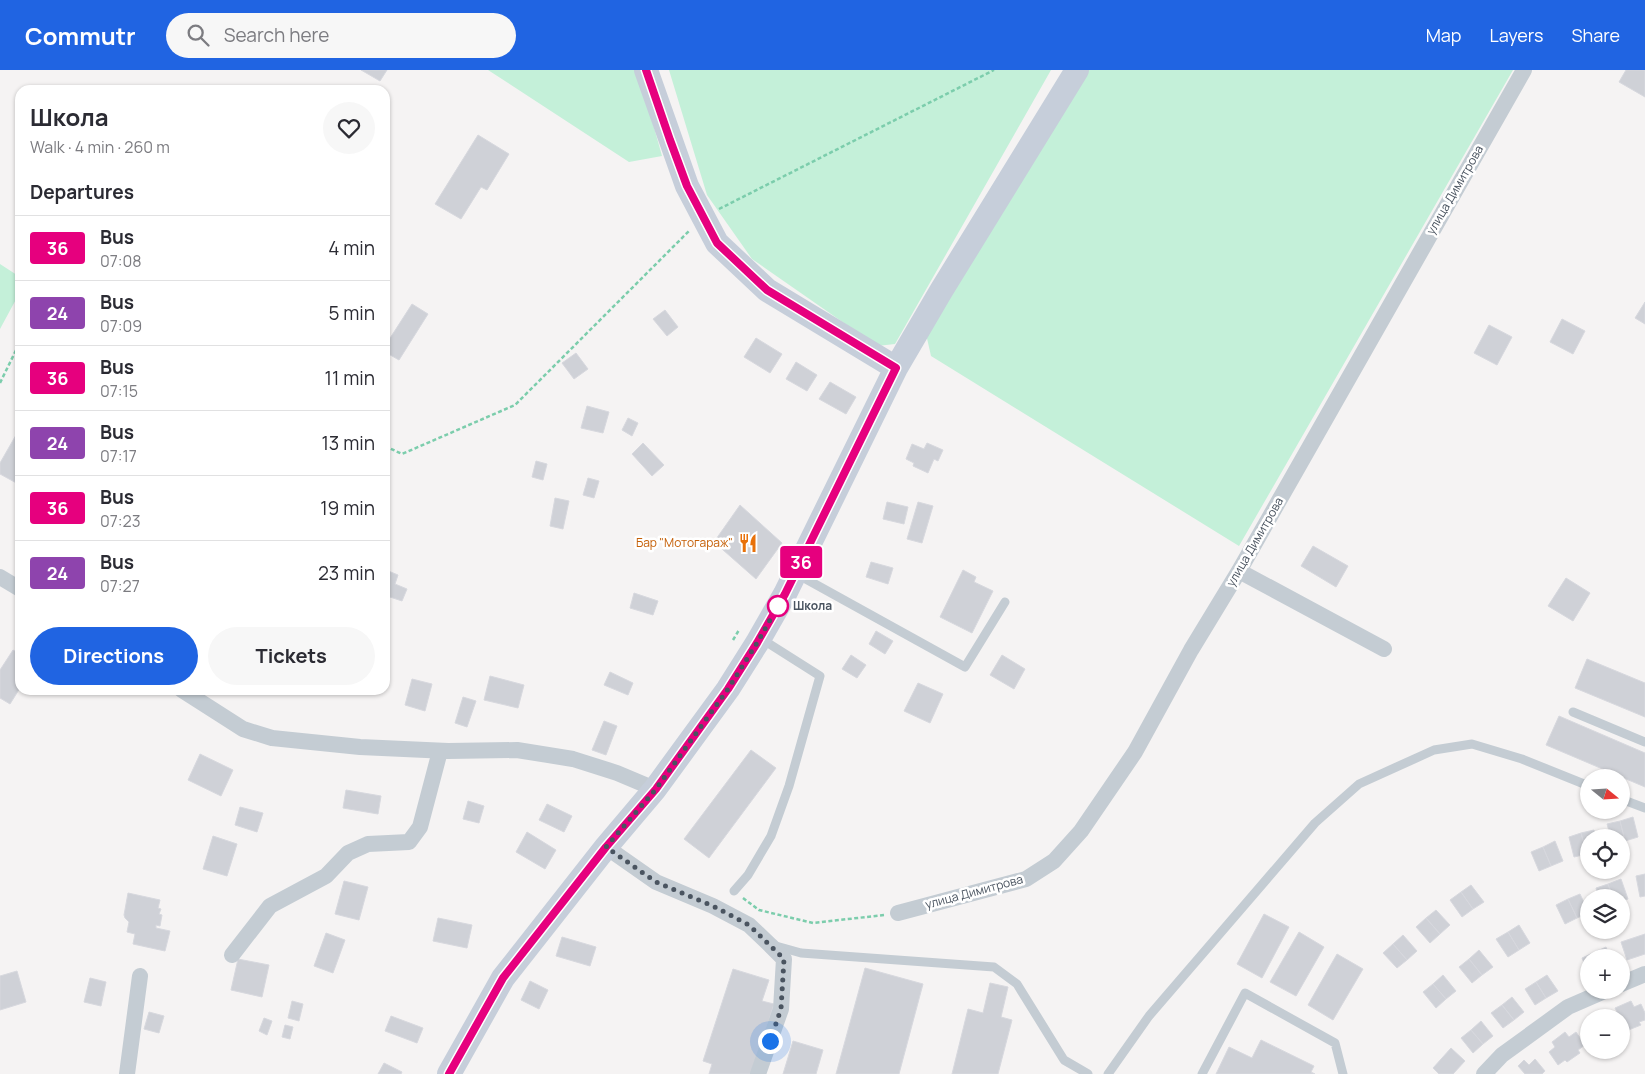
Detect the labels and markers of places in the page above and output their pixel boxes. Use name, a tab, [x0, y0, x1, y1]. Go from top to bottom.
restaurant icon: Бар "Мотогараж"	[737, 532, 759, 554]
place label: Бар "Мотогараж"	[636, 534, 733, 551]
marker: Школа	[767, 595, 789, 617]
place label: Школа	[793, 597, 832, 614]

